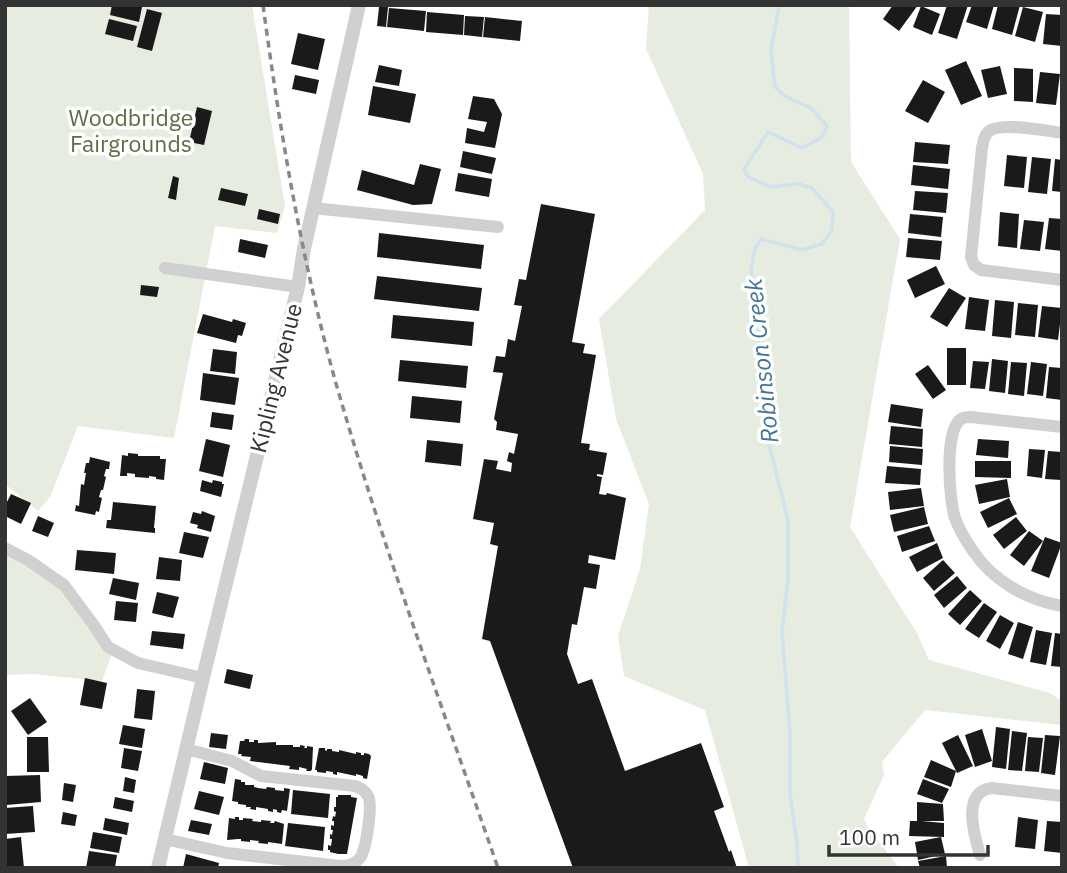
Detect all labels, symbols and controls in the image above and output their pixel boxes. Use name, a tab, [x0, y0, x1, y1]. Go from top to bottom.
park label: Woodbridge Fairgrounds	[69, 102, 193, 158]
water label: Robinson Creek	[736, 277, 786, 445]
street label: Kipling Avenue	[242, 300, 308, 456]
scale bar	[829, 814, 988, 858]
text: 100 m	[839, 823, 900, 851]

